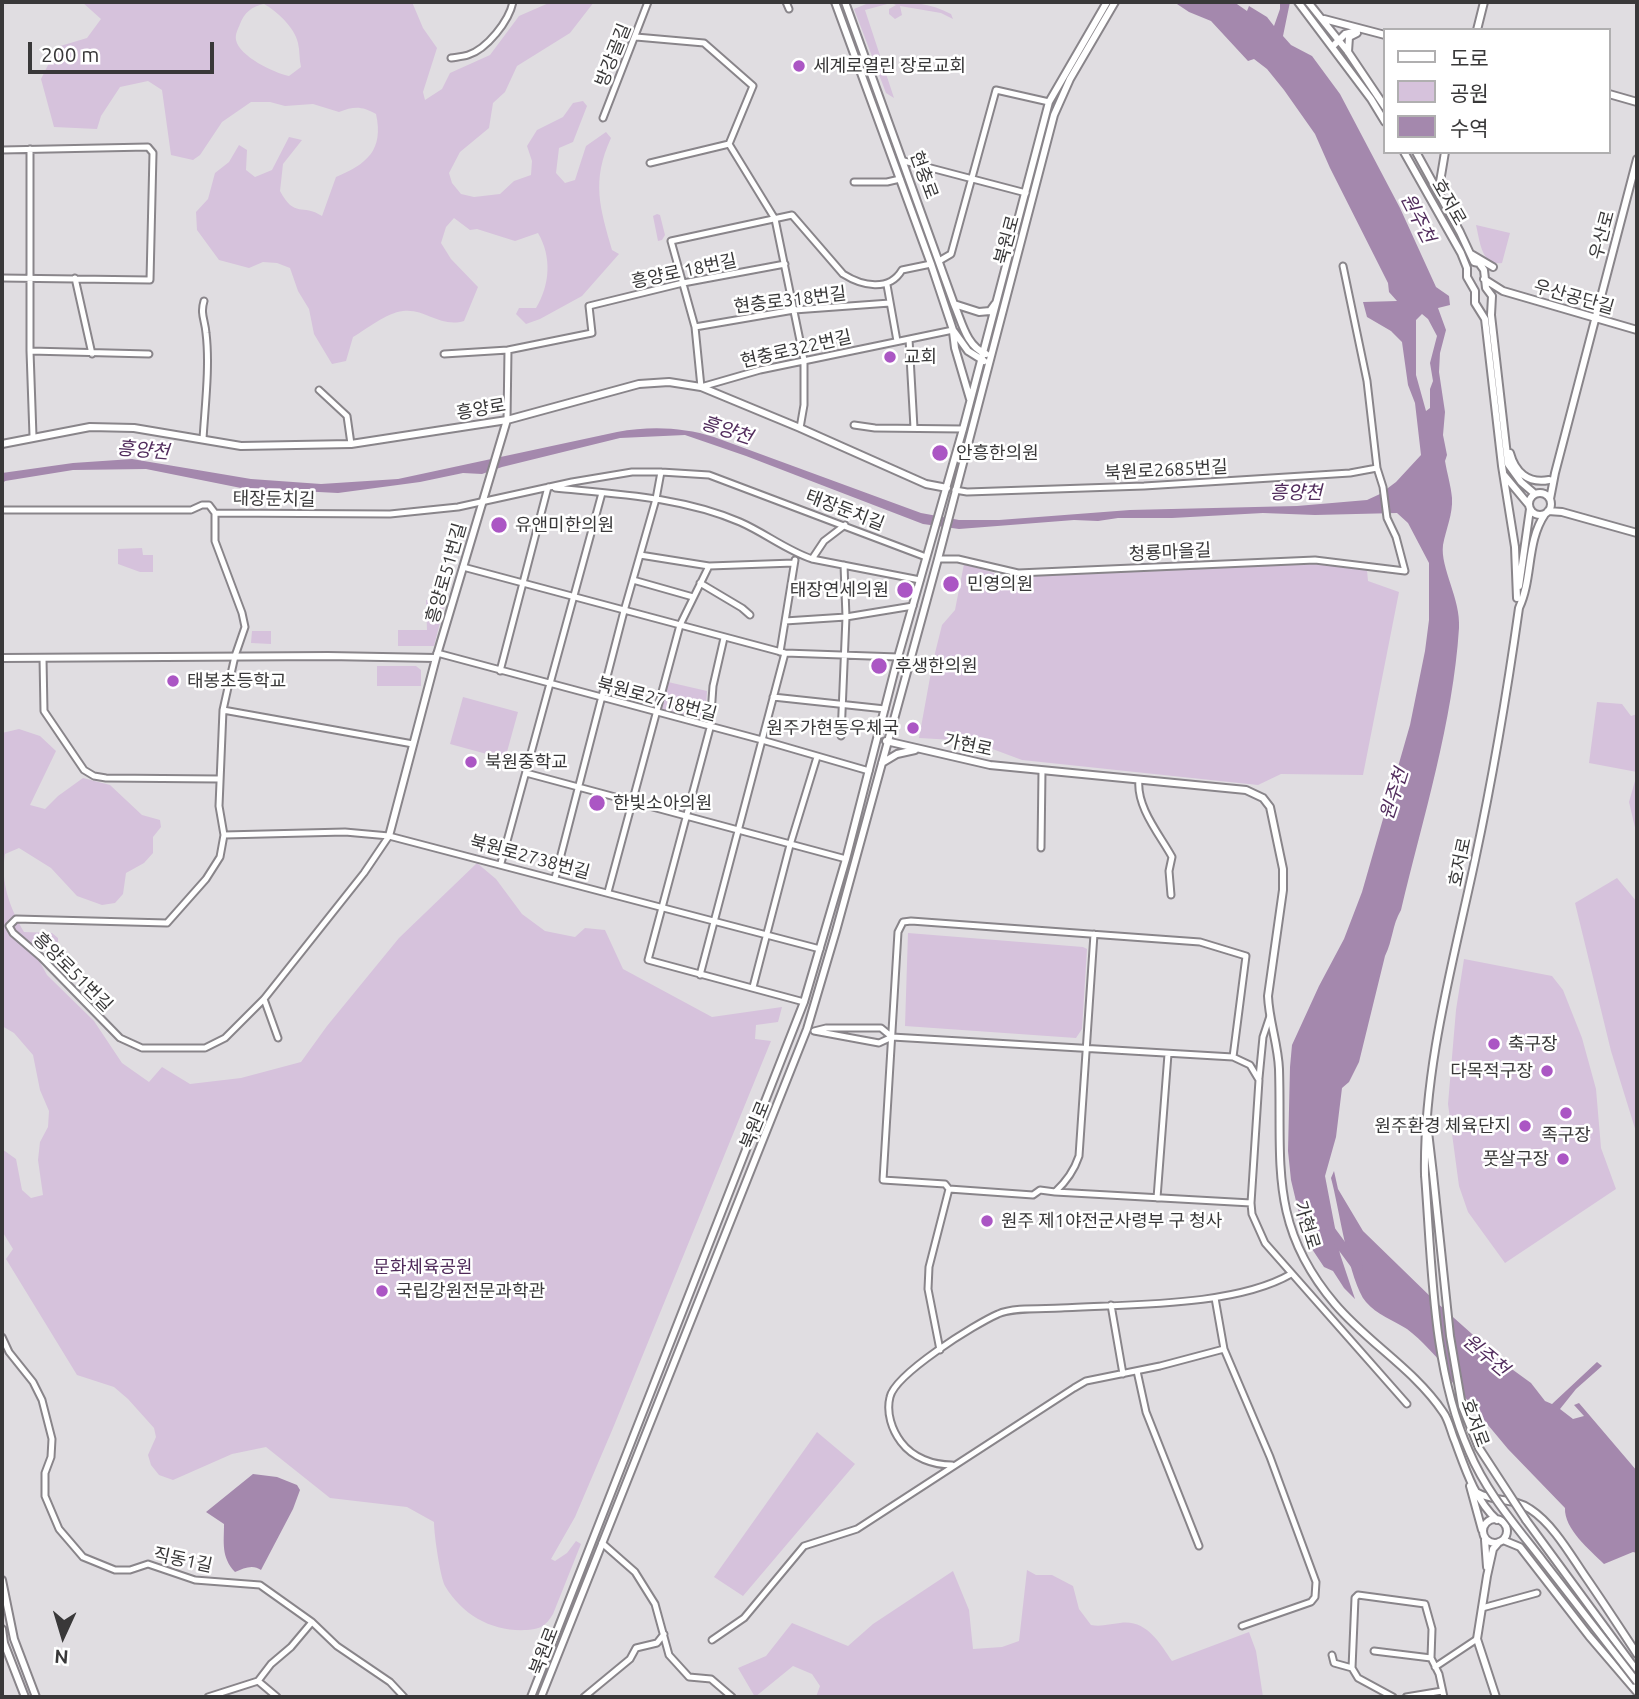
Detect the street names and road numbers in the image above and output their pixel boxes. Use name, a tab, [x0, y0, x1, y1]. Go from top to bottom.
street label: 방강골길	[591, 20, 635, 90]
street label: 현충로	[905, 148, 943, 202]
street label: 호저로	[1427, 175, 1471, 229]
street label: 우산로	[1585, 208, 1619, 262]
street label: 북원로	[990, 213, 1024, 267]
street label: 흥양로 18번길	[629, 249, 739, 293]
street label: 우산공단길	[1531, 275, 1617, 319]
street label: 현충로318번길	[732, 282, 848, 318]
street label: 현충로322번길	[738, 326, 854, 372]
street label: 흥양로	[455, 394, 507, 424]
street label: 북원로2685번길	[1104, 456, 1228, 484]
street label: 태장둔치길	[802, 485, 888, 535]
street label: 태장둔치길	[232, 487, 316, 511]
street label: 흥양로51번길	[421, 520, 471, 626]
street label: 청룡마을길	[1128, 539, 1212, 565]
street label: 북원로2718번길	[595, 673, 719, 725]
street label: 가현로	[941, 729, 995, 761]
street label: 북원로2738번길	[468, 831, 592, 883]
street label: 호저로	[1444, 835, 1476, 889]
street label: 흥양로51번길	[29, 928, 117, 1016]
street label: 북원로	[736, 1098, 774, 1152]
street label: 가현로	[1289, 1198, 1325, 1252]
street label: 호저로	[1456, 1396, 1494, 1450]
street label: 직동1길	[151, 1543, 215, 1577]
street label: 북원로	[525, 1624, 563, 1678]

